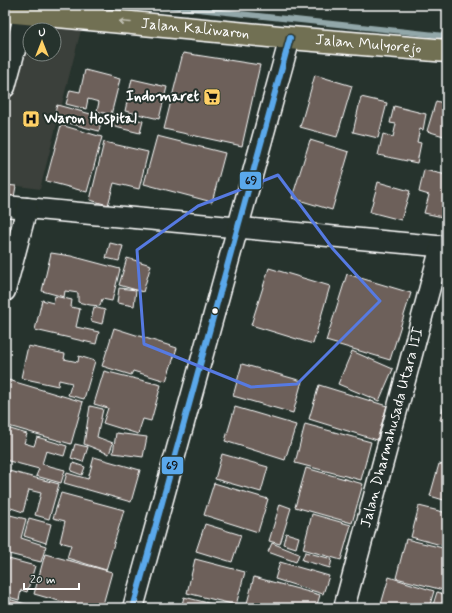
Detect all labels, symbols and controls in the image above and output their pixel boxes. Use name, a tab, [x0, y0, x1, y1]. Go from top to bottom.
street label: Jalan Kaliwaron	[140, 14, 250, 44]
one-way arrow	[119, 19, 132, 26]
north arrow	[22, 22, 62, 62]
text: U	[38, 26, 46, 40]
street label: Jalan Mulyorejo	[315, 30, 423, 59]
place label: Indomaret	[126, 87, 199, 107]
supermarket icon: Indomaret	[202, 87, 222, 107]
hospital icon: Waron Hospital	[21, 109, 41, 129]
place label: Waron Hospital	[43, 109, 137, 129]
line badge: 69	[239, 171, 262, 190]
text: 69	[245, 174, 258, 188]
unlabelled marker	[210, 306, 220, 316]
street label: Jalan Dharmahusada Utara III	[356, 324, 429, 530]
line badge: 69	[161, 456, 184, 475]
text: 69	[166, 459, 179, 473]
scale bar	[24, 565, 79, 591]
text: 20 m	[30, 572, 56, 588]

